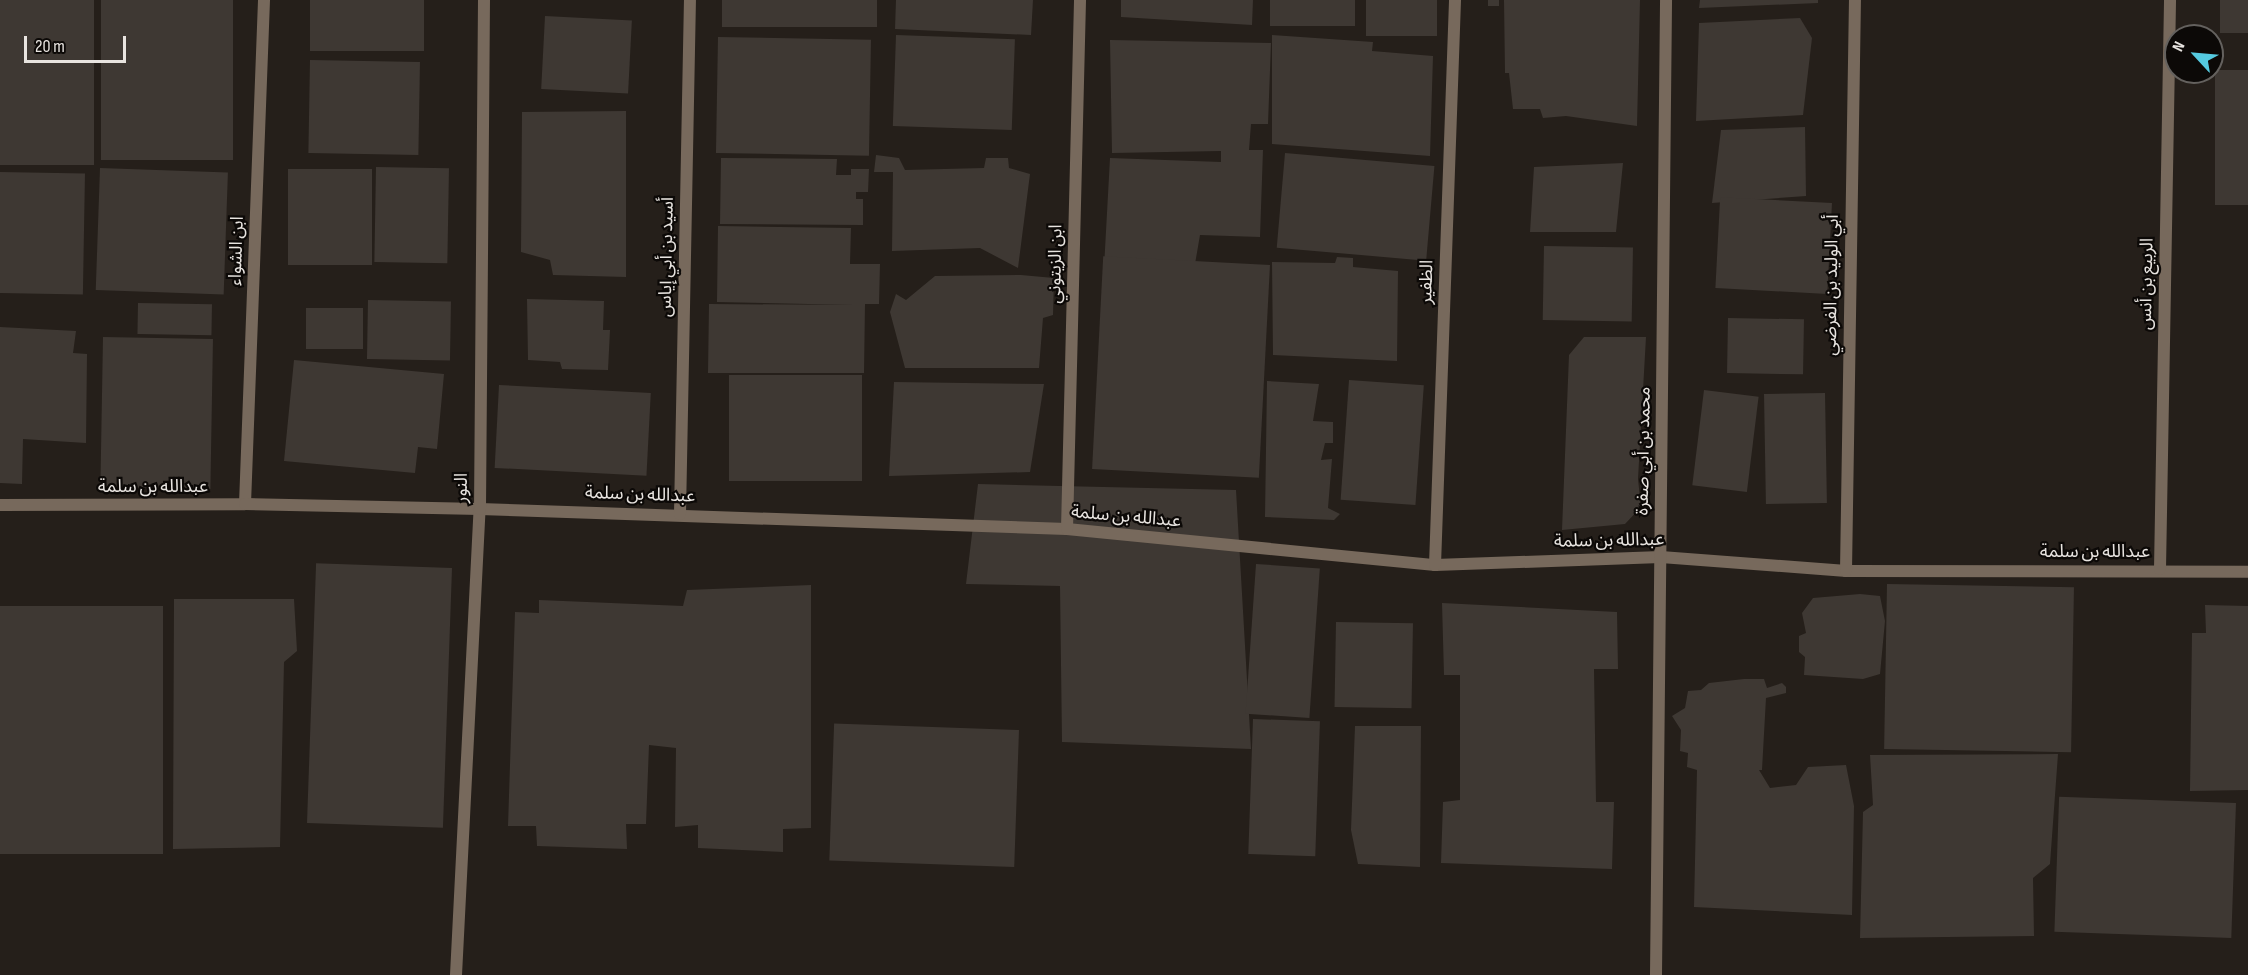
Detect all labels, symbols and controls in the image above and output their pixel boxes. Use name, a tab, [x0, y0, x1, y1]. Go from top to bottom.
scale bar	[27, 24, 129, 62]
north arrow	[2164, 24, 2224, 84]
text: 20 m	[35, 36, 65, 57]
text: N	[2169, 39, 2190, 55]
street label: أسيد بن أبي إياس	[655, 197, 679, 317]
street label: أبي الوليد بن الفرضي	[1820, 214, 1844, 356]
street label: ابن الشواء	[225, 216, 249, 286]
street label: ابن الزيتوني	[1045, 224, 1067, 304]
street label: الربيع بن أنس	[2135, 238, 2159, 330]
street label: الظفير	[1415, 259, 1439, 305]
street label: محمد بن أبي صفرة	[1632, 386, 1656, 516]
street label: النور	[451, 473, 473, 503]
street label: عبدالله بن سلمة	[98, 476, 208, 498]
street label: عبدالله بن سلمة	[585, 482, 695, 508]
street label: عبدالله بن سلمة	[1070, 501, 1182, 533]
street label: عبدالله بن سلمة	[1554, 529, 1664, 553]
street label: عبدالله بن سلمة	[2040, 541, 2150, 563]

